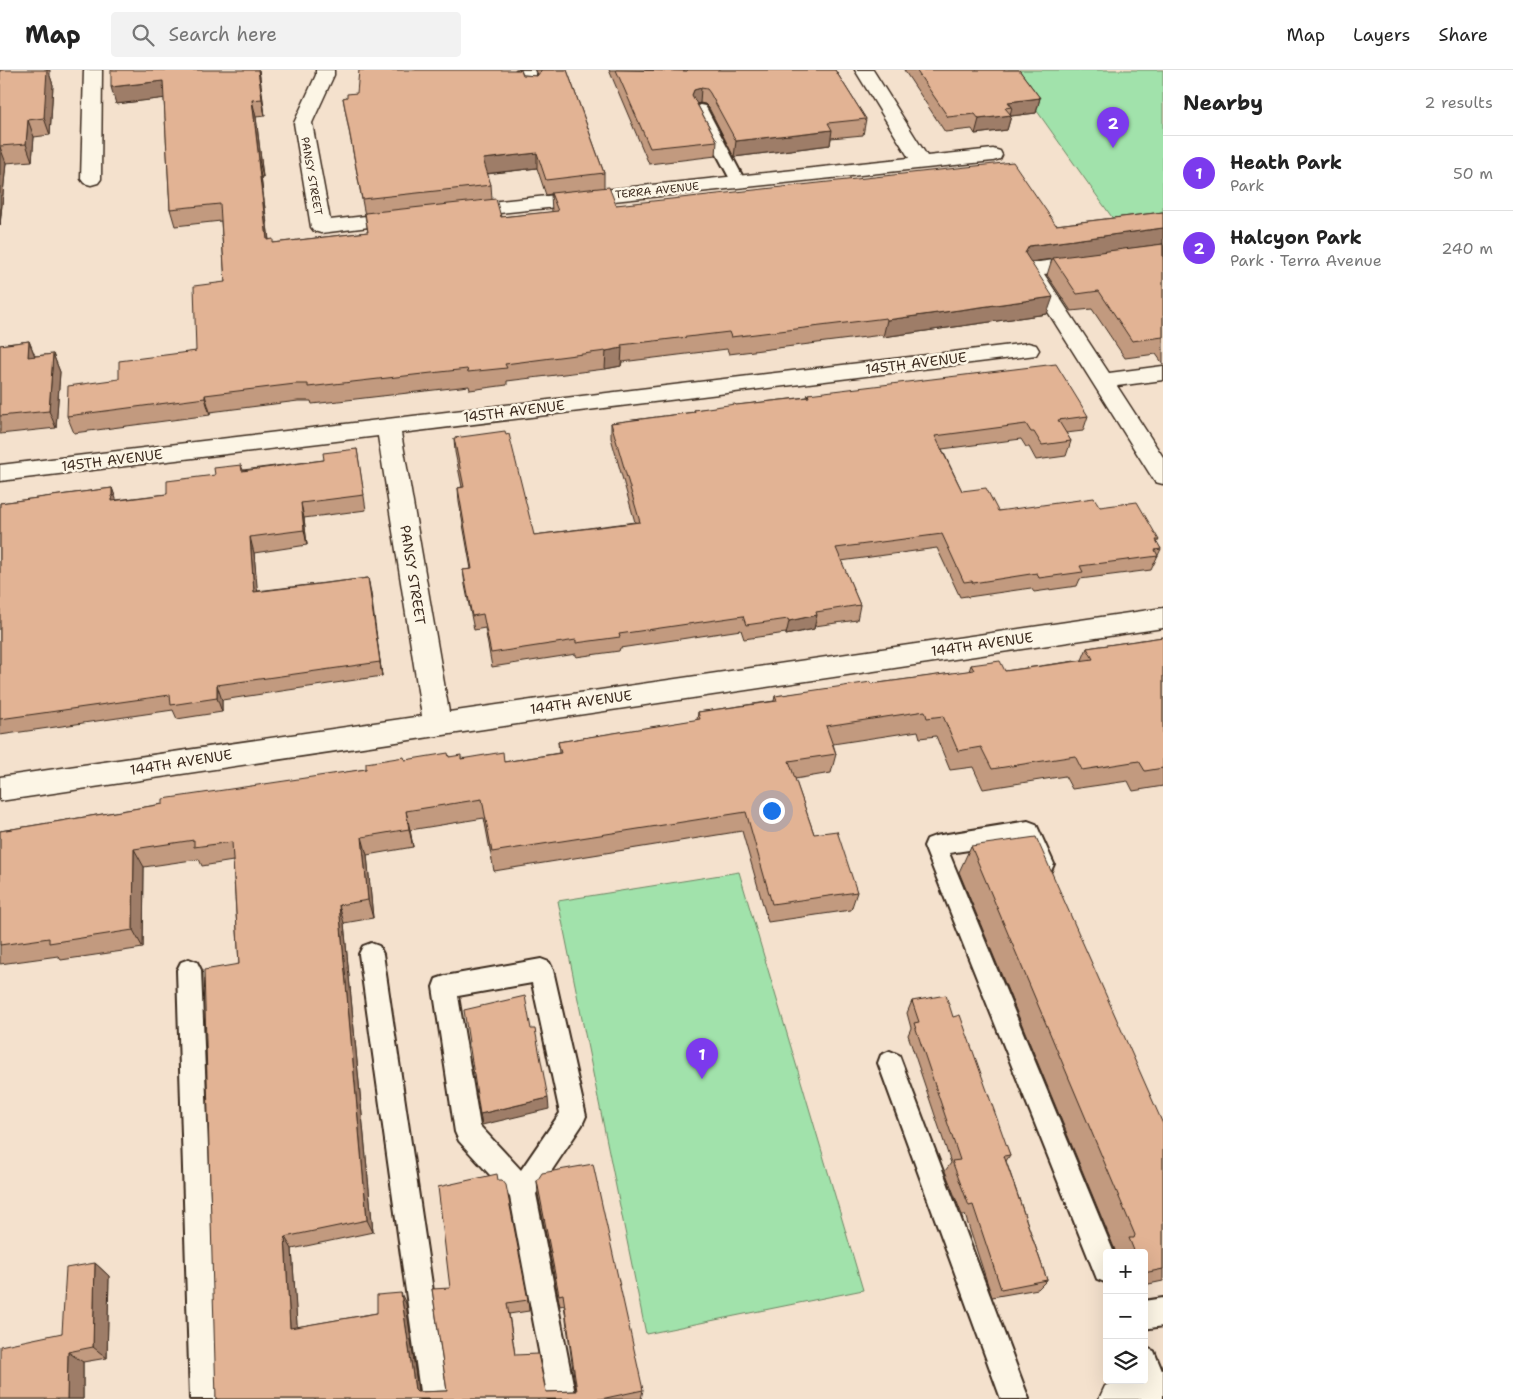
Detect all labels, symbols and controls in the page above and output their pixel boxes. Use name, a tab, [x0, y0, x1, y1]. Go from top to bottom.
search box	[111, 12, 461, 57]
text: Map	[25, 19, 81, 51]
icon: search	[129, 21, 157, 49]
text: Search here	[169, 22, 277, 47]
text: Map	[1287, 23, 1325, 47]
text: Layers	[1353, 23, 1410, 47]
text: Share	[1438, 23, 1488, 47]
text: Nearby	[1183, 89, 1263, 117]
text: 2 results	[1424, 92, 1493, 113]
pin: 2	[1097, 107, 1129, 148]
street label: PANSY STREET	[297, 136, 326, 217]
text: Heath Park	[1230, 150, 1342, 175]
text: 1	[1195, 163, 1203, 184]
text: 50 m	[1453, 163, 1493, 184]
text: Park	[1230, 175, 1264, 196]
street label: TERRA AVENUE	[614, 179, 700, 202]
text: Halcyon Park	[1230, 225, 1362, 250]
text: 2	[1193, 238, 1205, 259]
text: 240 m	[1441, 238, 1493, 259]
text: Park · Terra Avenue	[1230, 250, 1382, 271]
street label: 145TH AVENUE	[864, 348, 968, 378]
street label: 145TH AVENUE	[462, 396, 566, 426]
street label: 145TH AVENUE	[60, 445, 164, 475]
street label: PANSY STREET	[396, 524, 430, 626]
street label: 144TH AVENUE	[930, 628, 1035, 660]
street label: 144TH AVENUE	[529, 686, 634, 718]
street label: 144TH AVENUE	[129, 745, 234, 779]
your location	[759, 798, 785, 824]
pin: 1	[686, 1038, 718, 1079]
map controls	[1103, 1249, 1148, 1384]
button: +	[1103, 1249, 1148, 1294]
button: −	[1103, 1294, 1148, 1339]
button: layers	[1103, 1339, 1148, 1384]

